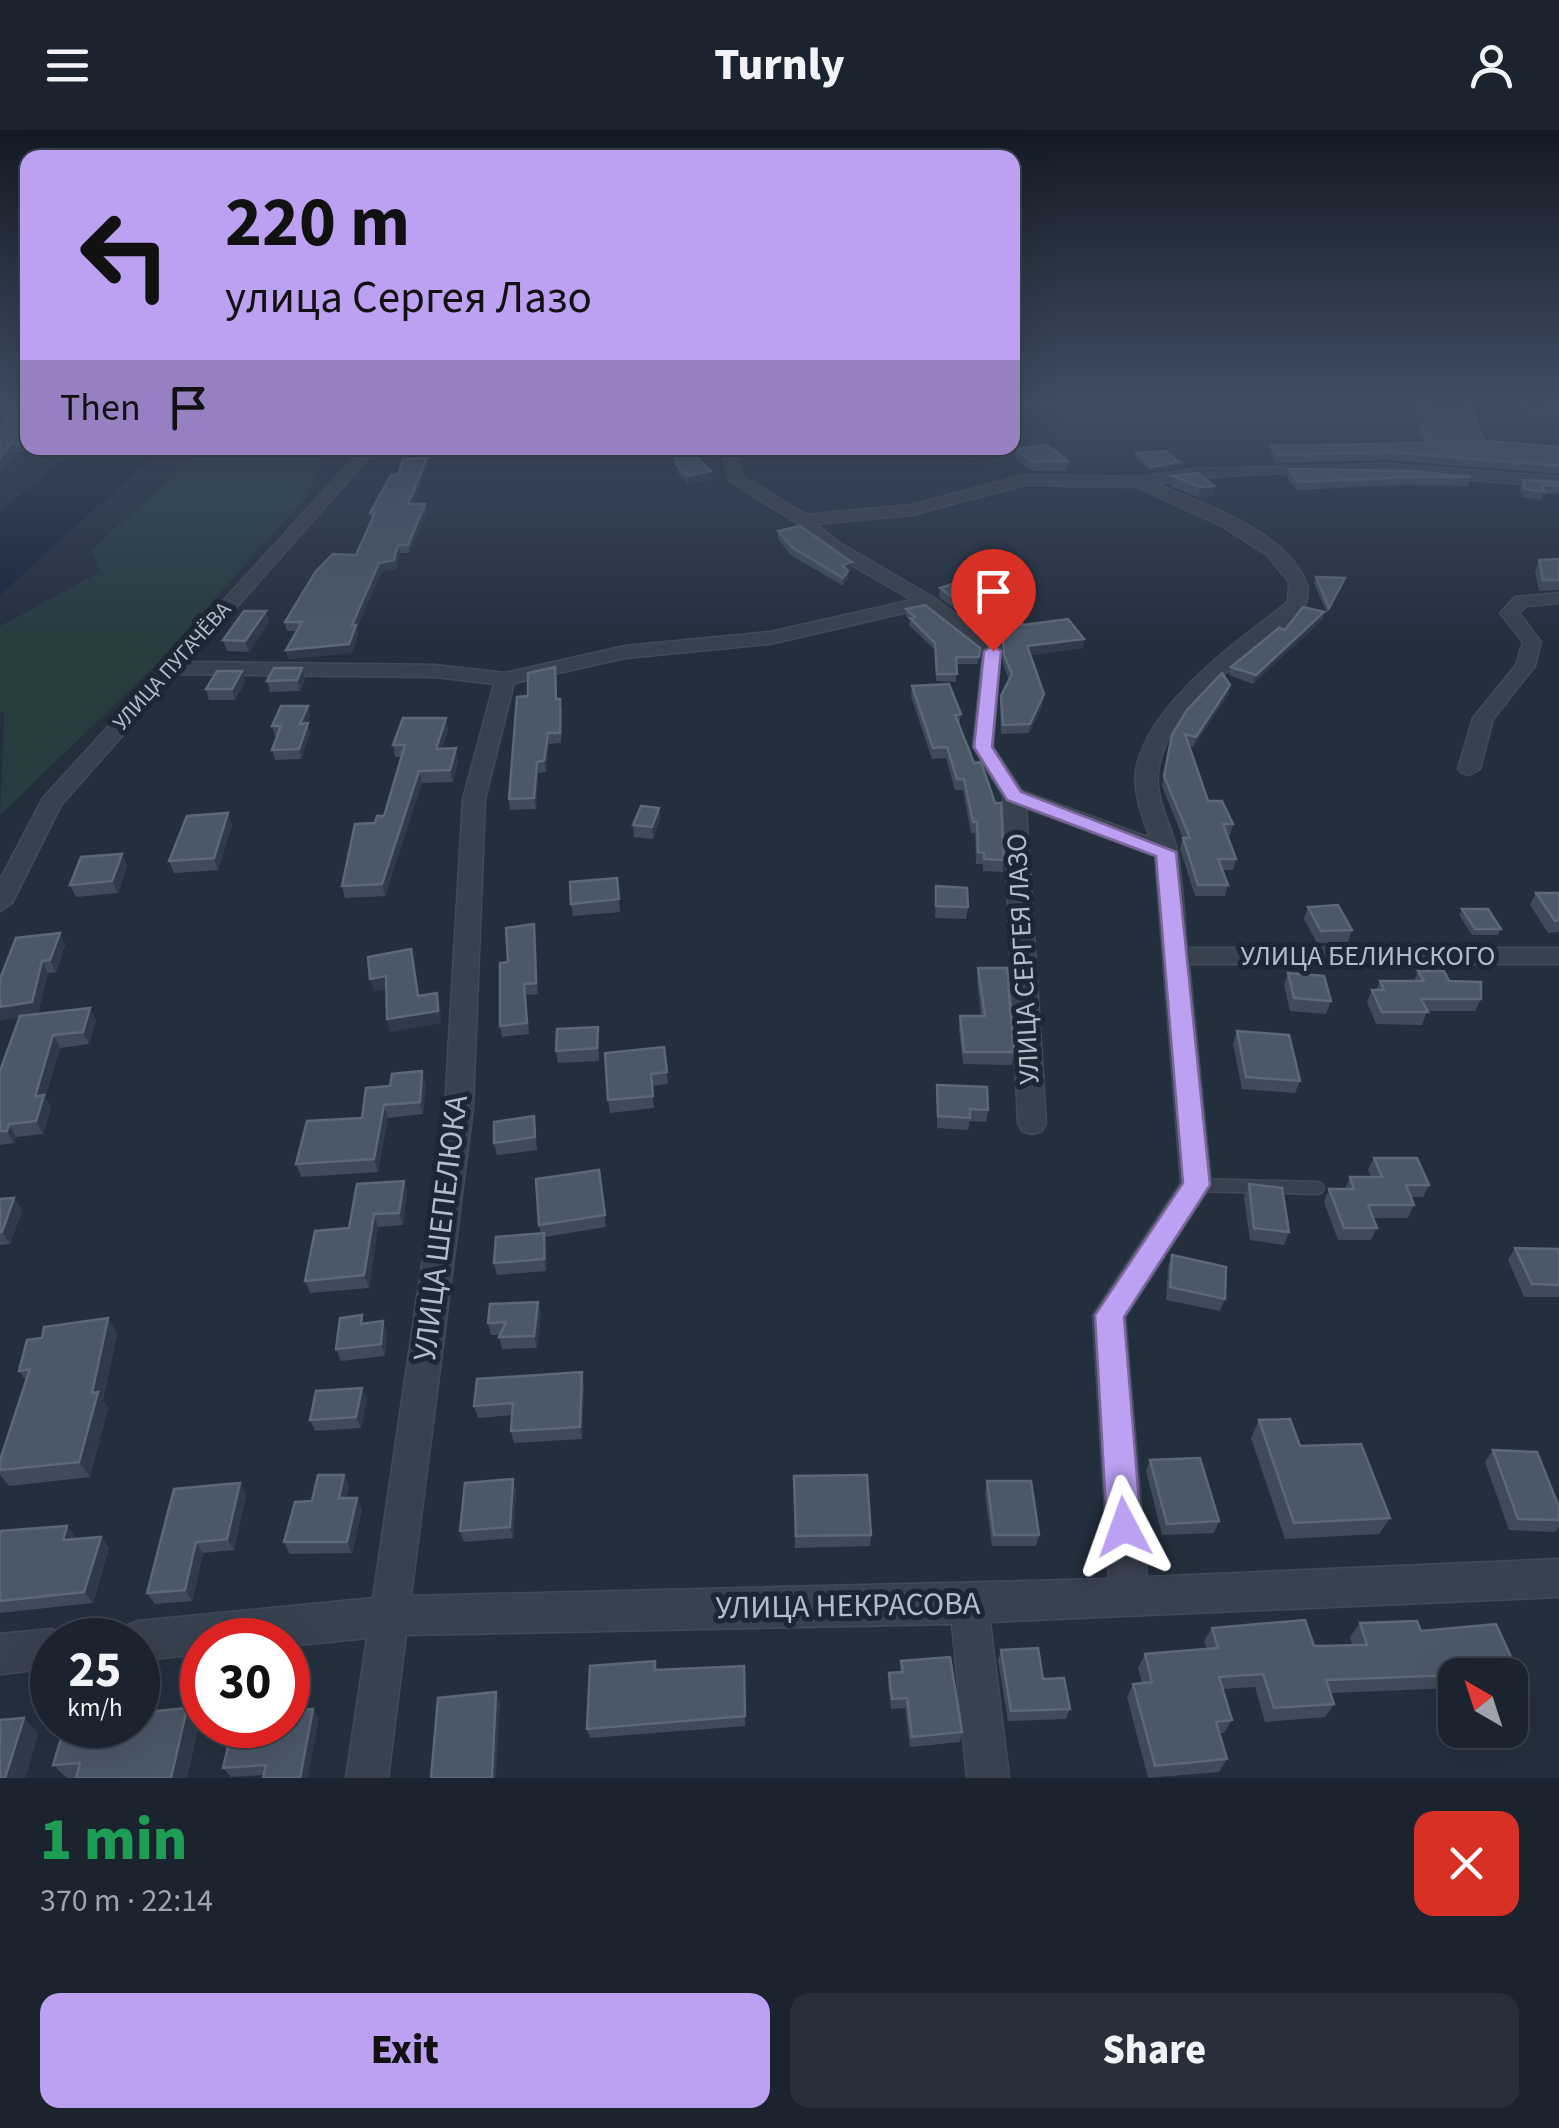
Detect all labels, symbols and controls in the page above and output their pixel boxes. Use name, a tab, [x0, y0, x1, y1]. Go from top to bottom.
text: Turnly	[714, 33, 845, 97]
icon: menu	[40, 38, 95, 93]
icon: person	[1464, 38, 1519, 93]
text: 220 m	[225, 173, 410, 273]
icon: left	[60, 190, 190, 320]
text: улица Сергея Лазо	[225, 266, 592, 330]
icon: arrive	[161, 380, 216, 435]
text: Then	[60, 381, 141, 435]
pin	[951, 549, 1036, 652]
icon: arrive	[966, 564, 1021, 619]
street label: УЛИЦА ПУГАЧЁВА	[105, 594, 239, 738]
street label: УЛИЦА СЕРГЕЯ ЛАЗО	[996, 832, 1050, 1086]
street label: УЛИЦА БЕЛИНСКОГО	[1241, 936, 1495, 976]
street label: УЛИЦА ШЕПЕЛЮКА	[402, 1092, 480, 1364]
position arrow	[1072, 1475, 1176, 1579]
street label: УЛИЦА НЕКРАСОВА	[715, 1581, 981, 1631]
speed limit sign: 30	[180, 1618, 310, 1748]
text: 25	[69, 1635, 121, 1706]
north arrow	[1438, 1658, 1528, 1748]
map controls	[1438, 1658, 1528, 1748]
text: km/h	[67, 1690, 123, 1726]
text: 1 min	[40, 1798, 187, 1883]
button: close	[1414, 1811, 1519, 1916]
text: 370 m · 22:14	[40, 1878, 213, 1924]
button: Exit	[40, 1993, 770, 2108]
button: Share	[790, 1993, 1519, 2108]

